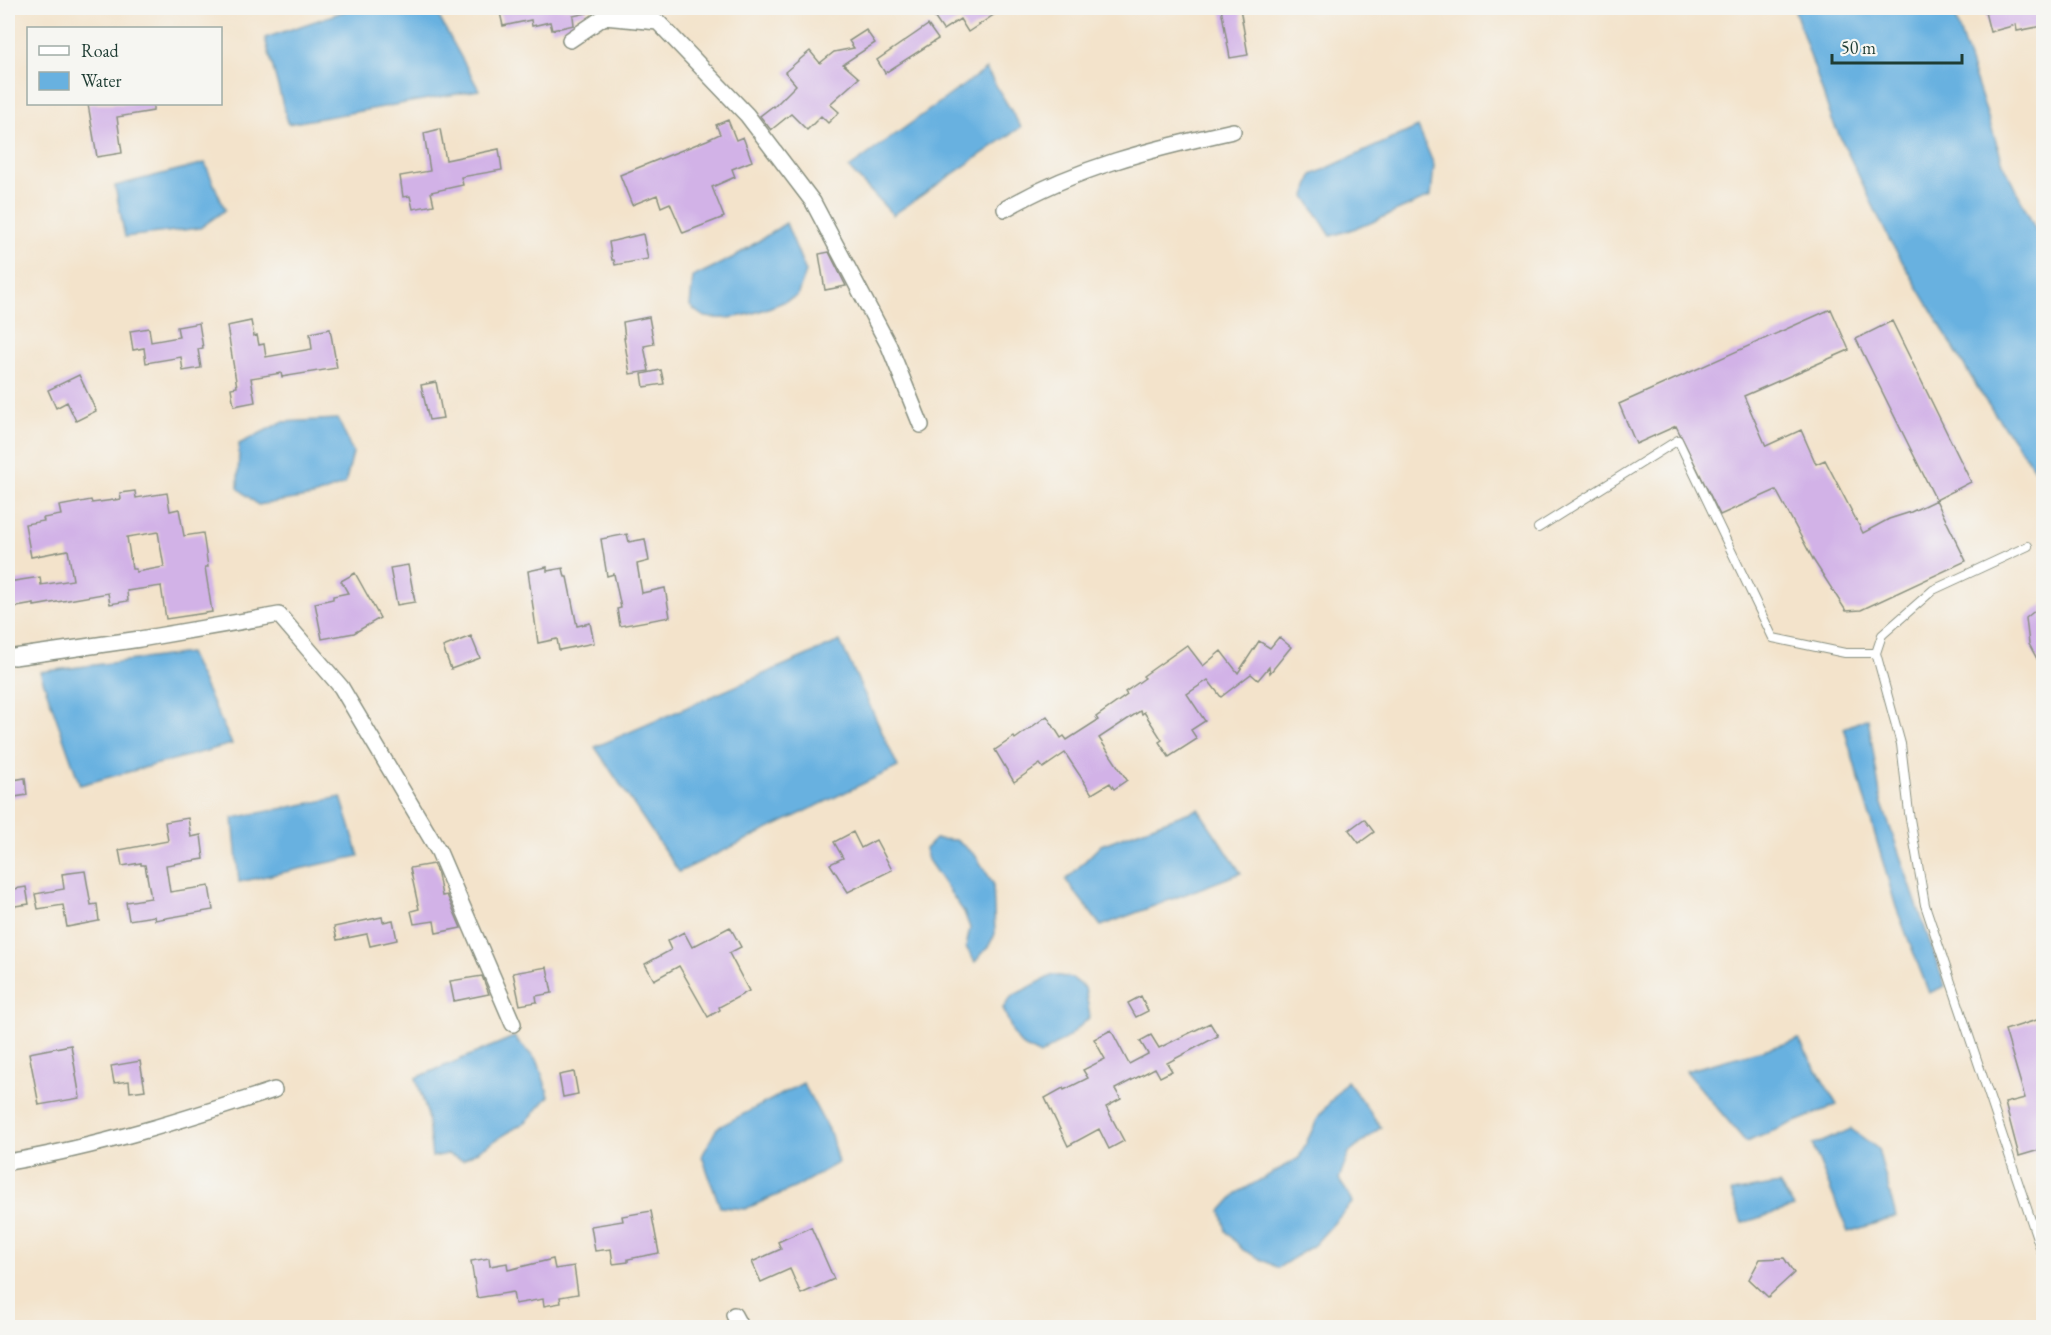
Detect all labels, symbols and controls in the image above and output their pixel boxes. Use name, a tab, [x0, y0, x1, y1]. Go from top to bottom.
legend	[27, 27, 222, 105]
scale bar	[1832, 27, 1962, 65]
text: 50 m	[1841, 36, 1876, 59]
text: Road	[81, 39, 120, 62]
text: Water	[81, 69, 122, 92]

